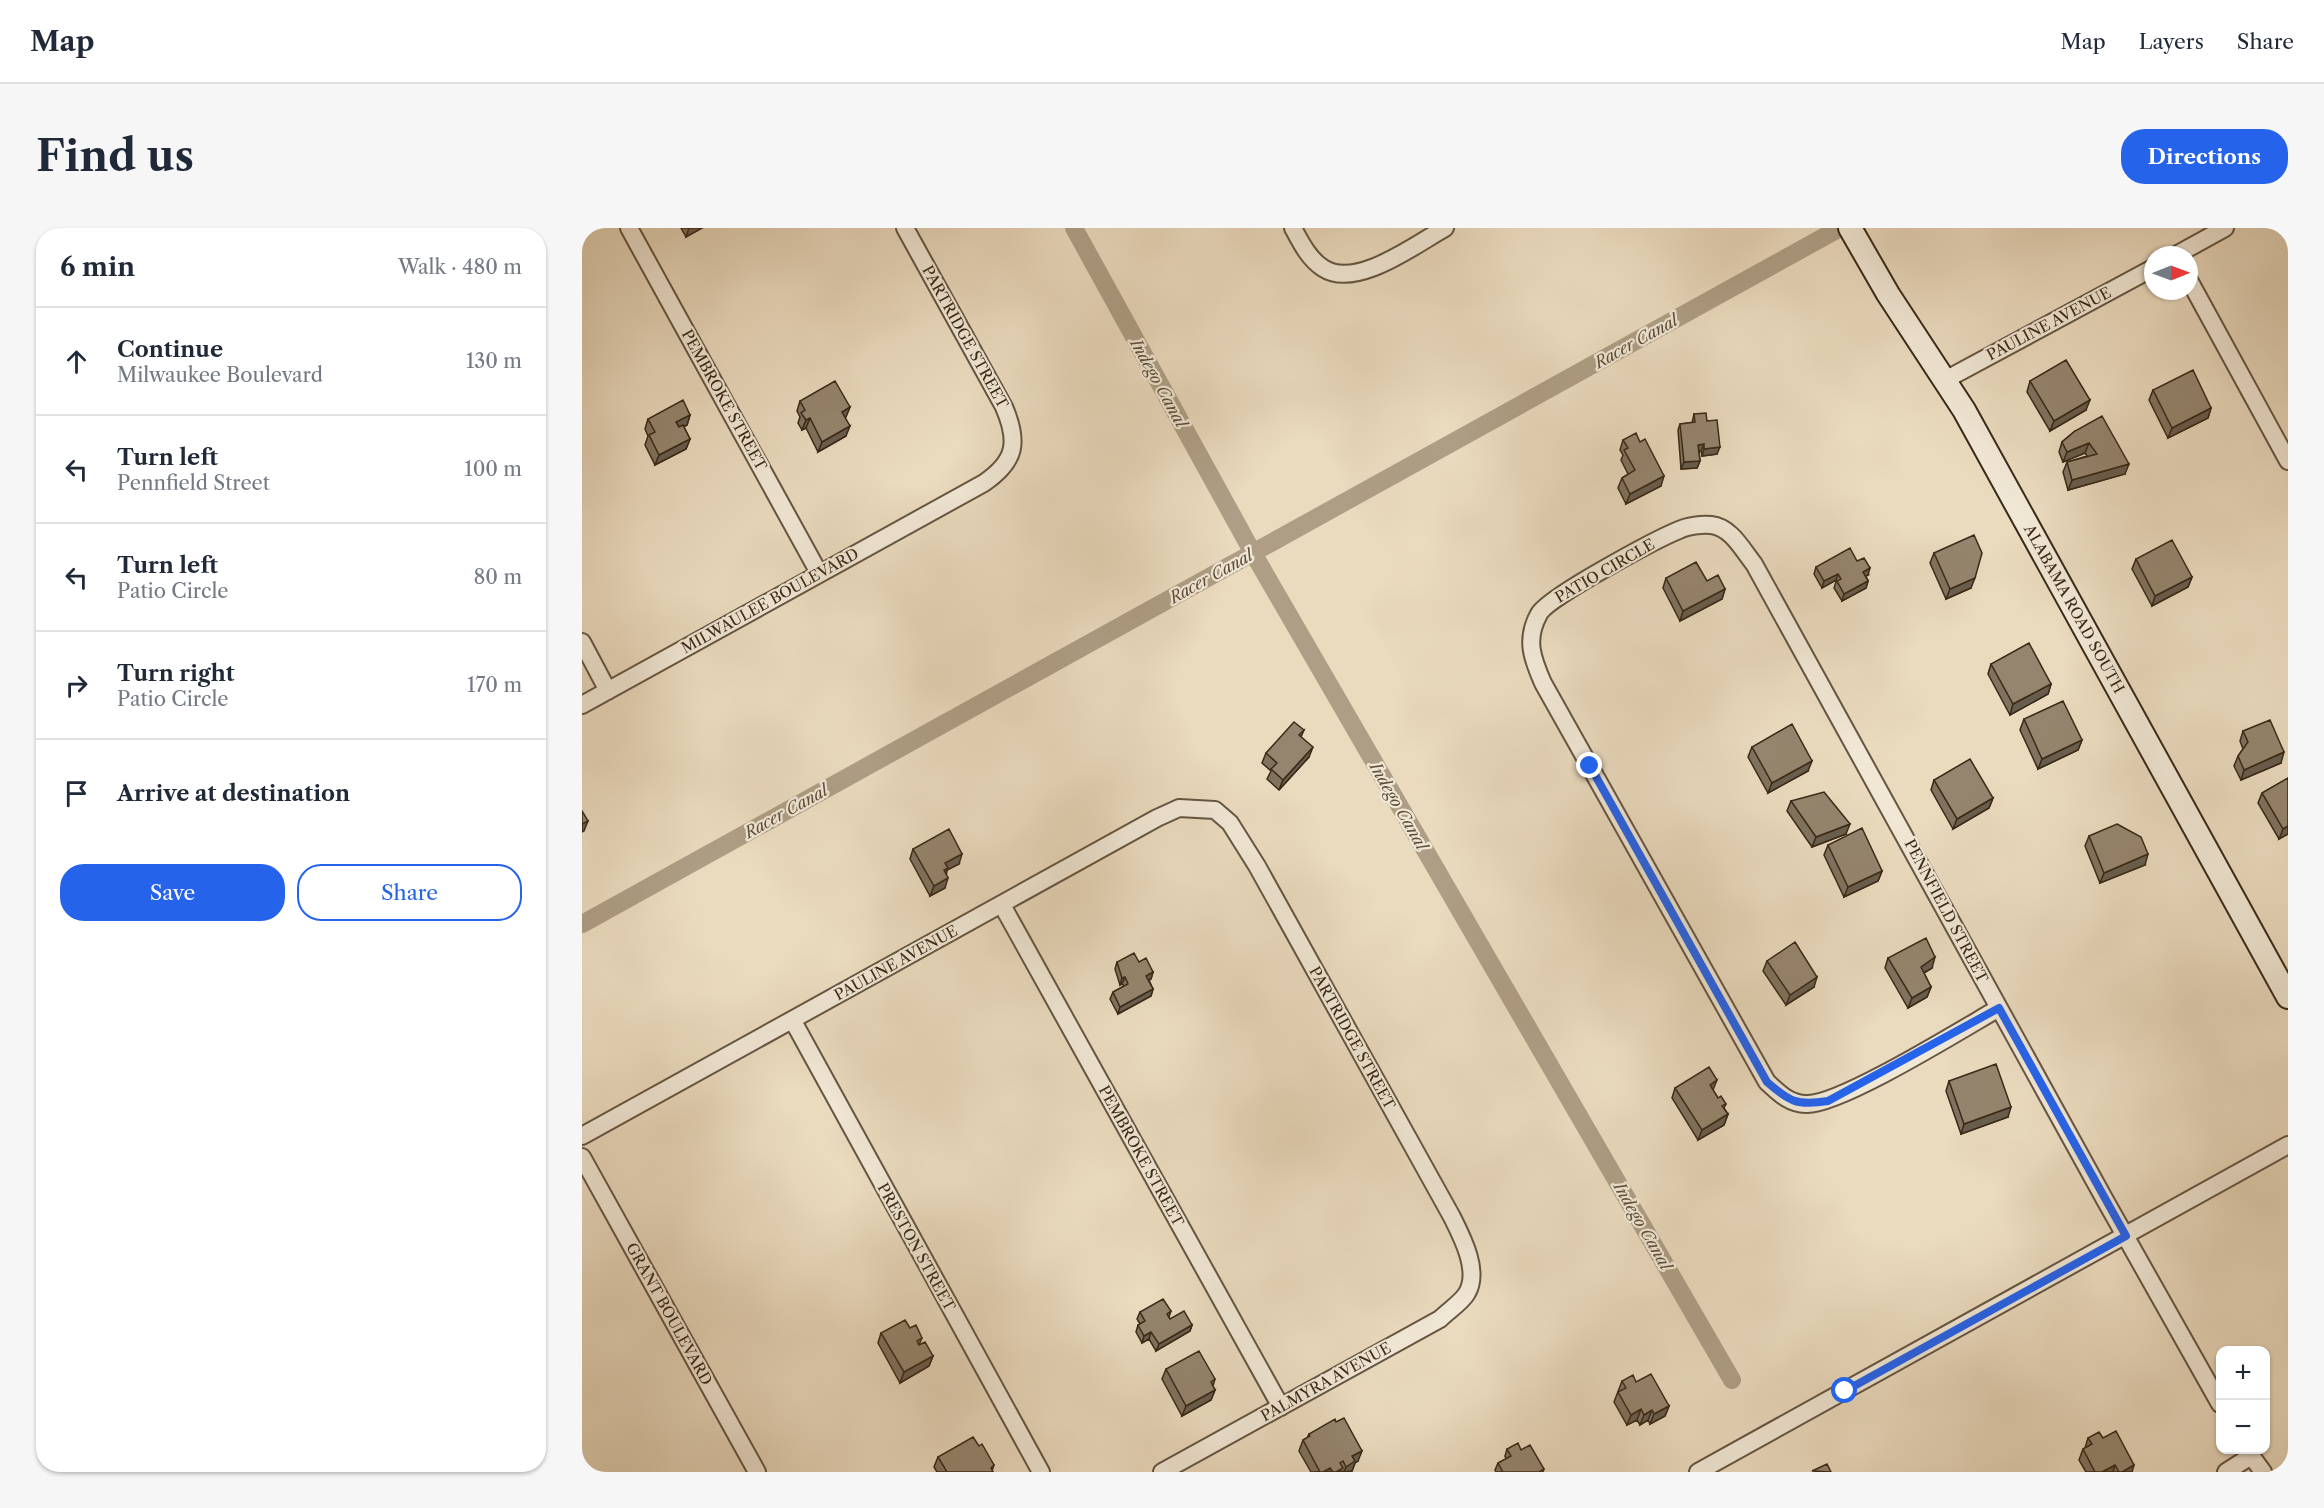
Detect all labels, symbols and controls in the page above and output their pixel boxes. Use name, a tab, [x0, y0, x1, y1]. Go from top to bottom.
text: Map	[30, 24, 94, 58]
text: Map	[2061, 29, 2106, 54]
text: Layers	[2139, 29, 2204, 54]
text: Share	[2237, 29, 2294, 54]
button: Directions	[2121, 129, 2288, 184]
text: Find us	[36, 130, 194, 182]
north arrow	[2144, 246, 2198, 300]
text: 6 min	[60, 251, 135, 283]
text: Walk · 480 m	[398, 255, 522, 279]
street label: PARTRIDGE STREET	[918, 262, 1013, 412]
street label: PAULINE AVENUE	[1983, 283, 2114, 364]
water label: Racer Canal	[1589, 309, 1683, 373]
street label: PEMBROKE STREET	[678, 326, 771, 474]
water label: Indego Canal	[1125, 333, 1193, 433]
text: Continue	[117, 336, 223, 363]
icon: ahead	[60, 345, 93, 378]
text: 130 m	[466, 349, 522, 373]
text: Milwaukee Boulevard	[117, 363, 323, 387]
text: Turn left	[117, 444, 218, 471]
icon: left	[60, 453, 93, 486]
text: 100 m	[464, 457, 522, 481]
text: Pennfield Street	[117, 471, 270, 495]
street label: ALABAMA ROAD SOUTH	[2020, 520, 2129, 697]
street label: PATIO CIRCLE	[1551, 534, 1658, 607]
street label: MILWAULEE BOULEVARD	[678, 544, 862, 657]
water label: Racer Canal	[1164, 544, 1258, 608]
text: Turn left	[117, 552, 218, 579]
icon: left	[60, 561, 93, 594]
text: 80 m	[474, 565, 522, 589]
text: Patio Circle	[117, 579, 229, 603]
text: Turn right	[117, 660, 235, 687]
icon: right	[60, 669, 93, 702]
text: 170 m	[467, 673, 522, 697]
text: Patio Circle	[117, 687, 229, 711]
route end	[1576, 752, 1602, 778]
water label: Indego Canal	[1365, 757, 1433, 855]
icon: arrive	[60, 777, 93, 810]
water label: Racer Canal	[739, 779, 833, 843]
text: Arrive at destination	[117, 780, 350, 807]
street label: PENNFIELD STREET	[1901, 836, 1993, 986]
button: Save	[60, 864, 285, 921]
button: Share	[297, 864, 522, 921]
street label: PAULINE AVENUE	[831, 921, 961, 1004]
street label: PARTRIDGE STREET	[1305, 963, 1400, 1113]
street label: PEMBROKE STREET	[1095, 1082, 1188, 1230]
water label: Indego Canal	[1609, 1177, 1677, 1275]
street label: PRESTON STREET	[873, 1180, 960, 1315]
street label: GRANT BOULEVARD	[622, 1239, 717, 1388]
street label: PALMYRA AVENUE	[1257, 1338, 1394, 1425]
map controls	[2216, 1346, 2270, 1454]
button: +	[2216, 1346, 2270, 1400]
route start	[1831, 1377, 1857, 1403]
button: −	[2216, 1400, 2270, 1454]

